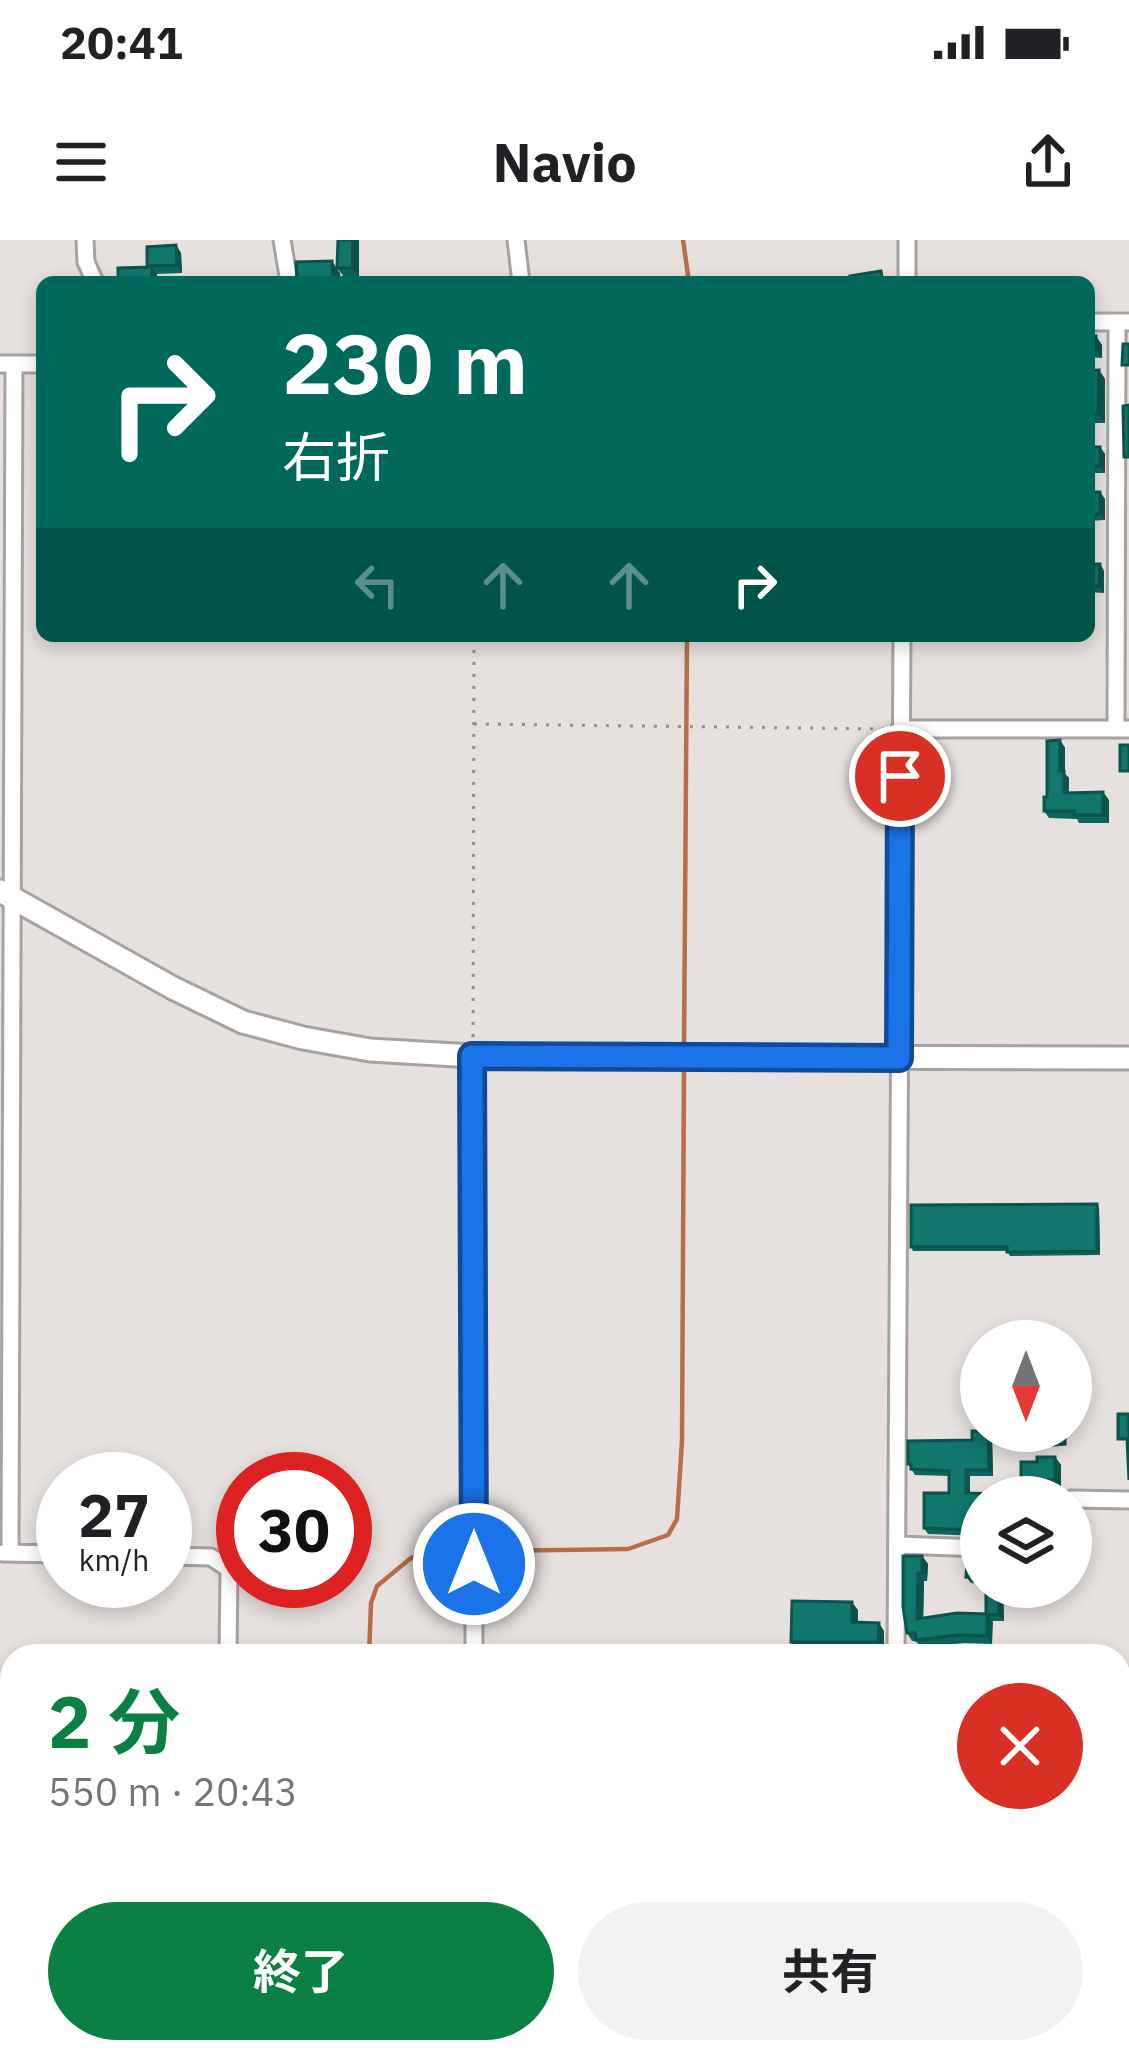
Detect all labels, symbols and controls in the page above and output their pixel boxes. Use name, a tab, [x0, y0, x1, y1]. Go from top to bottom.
text: 20:41	[60, 13, 183, 71]
text: Navio	[492, 127, 637, 197]
icon: menu	[48, 129, 114, 195]
icon: share	[1015, 129, 1081, 195]
text: 230 m	[282, 308, 528, 417]
icon: right	[84, 324, 240, 480]
text: 右折	[282, 422, 390, 492]
icon: left	[344, 552, 410, 618]
icon: ahead	[470, 552, 536, 618]
icon: ahead	[596, 552, 662, 618]
icon: right	[722, 552, 788, 618]
pin	[849, 725, 951, 827]
icon: arrive	[867, 743, 933, 809]
north arrow	[960, 1320, 1092, 1452]
map controls	[960, 1320, 1092, 1608]
speed limit sign: 30	[216, 1452, 372, 1608]
text: 27	[78, 1475, 150, 1554]
button: layers	[960, 1476, 1092, 1608]
position arrow	[411, 1501, 537, 1627]
text: km/h	[79, 1540, 149, 1579]
text: 2 分	[48, 1674, 180, 1768]
button: close	[957, 1683, 1083, 1809]
text: 550 m · 20:43	[48, 1766, 298, 1817]
button: 終了	[48, 1902, 554, 2040]
button: 共有	[578, 1902, 1083, 2040]

